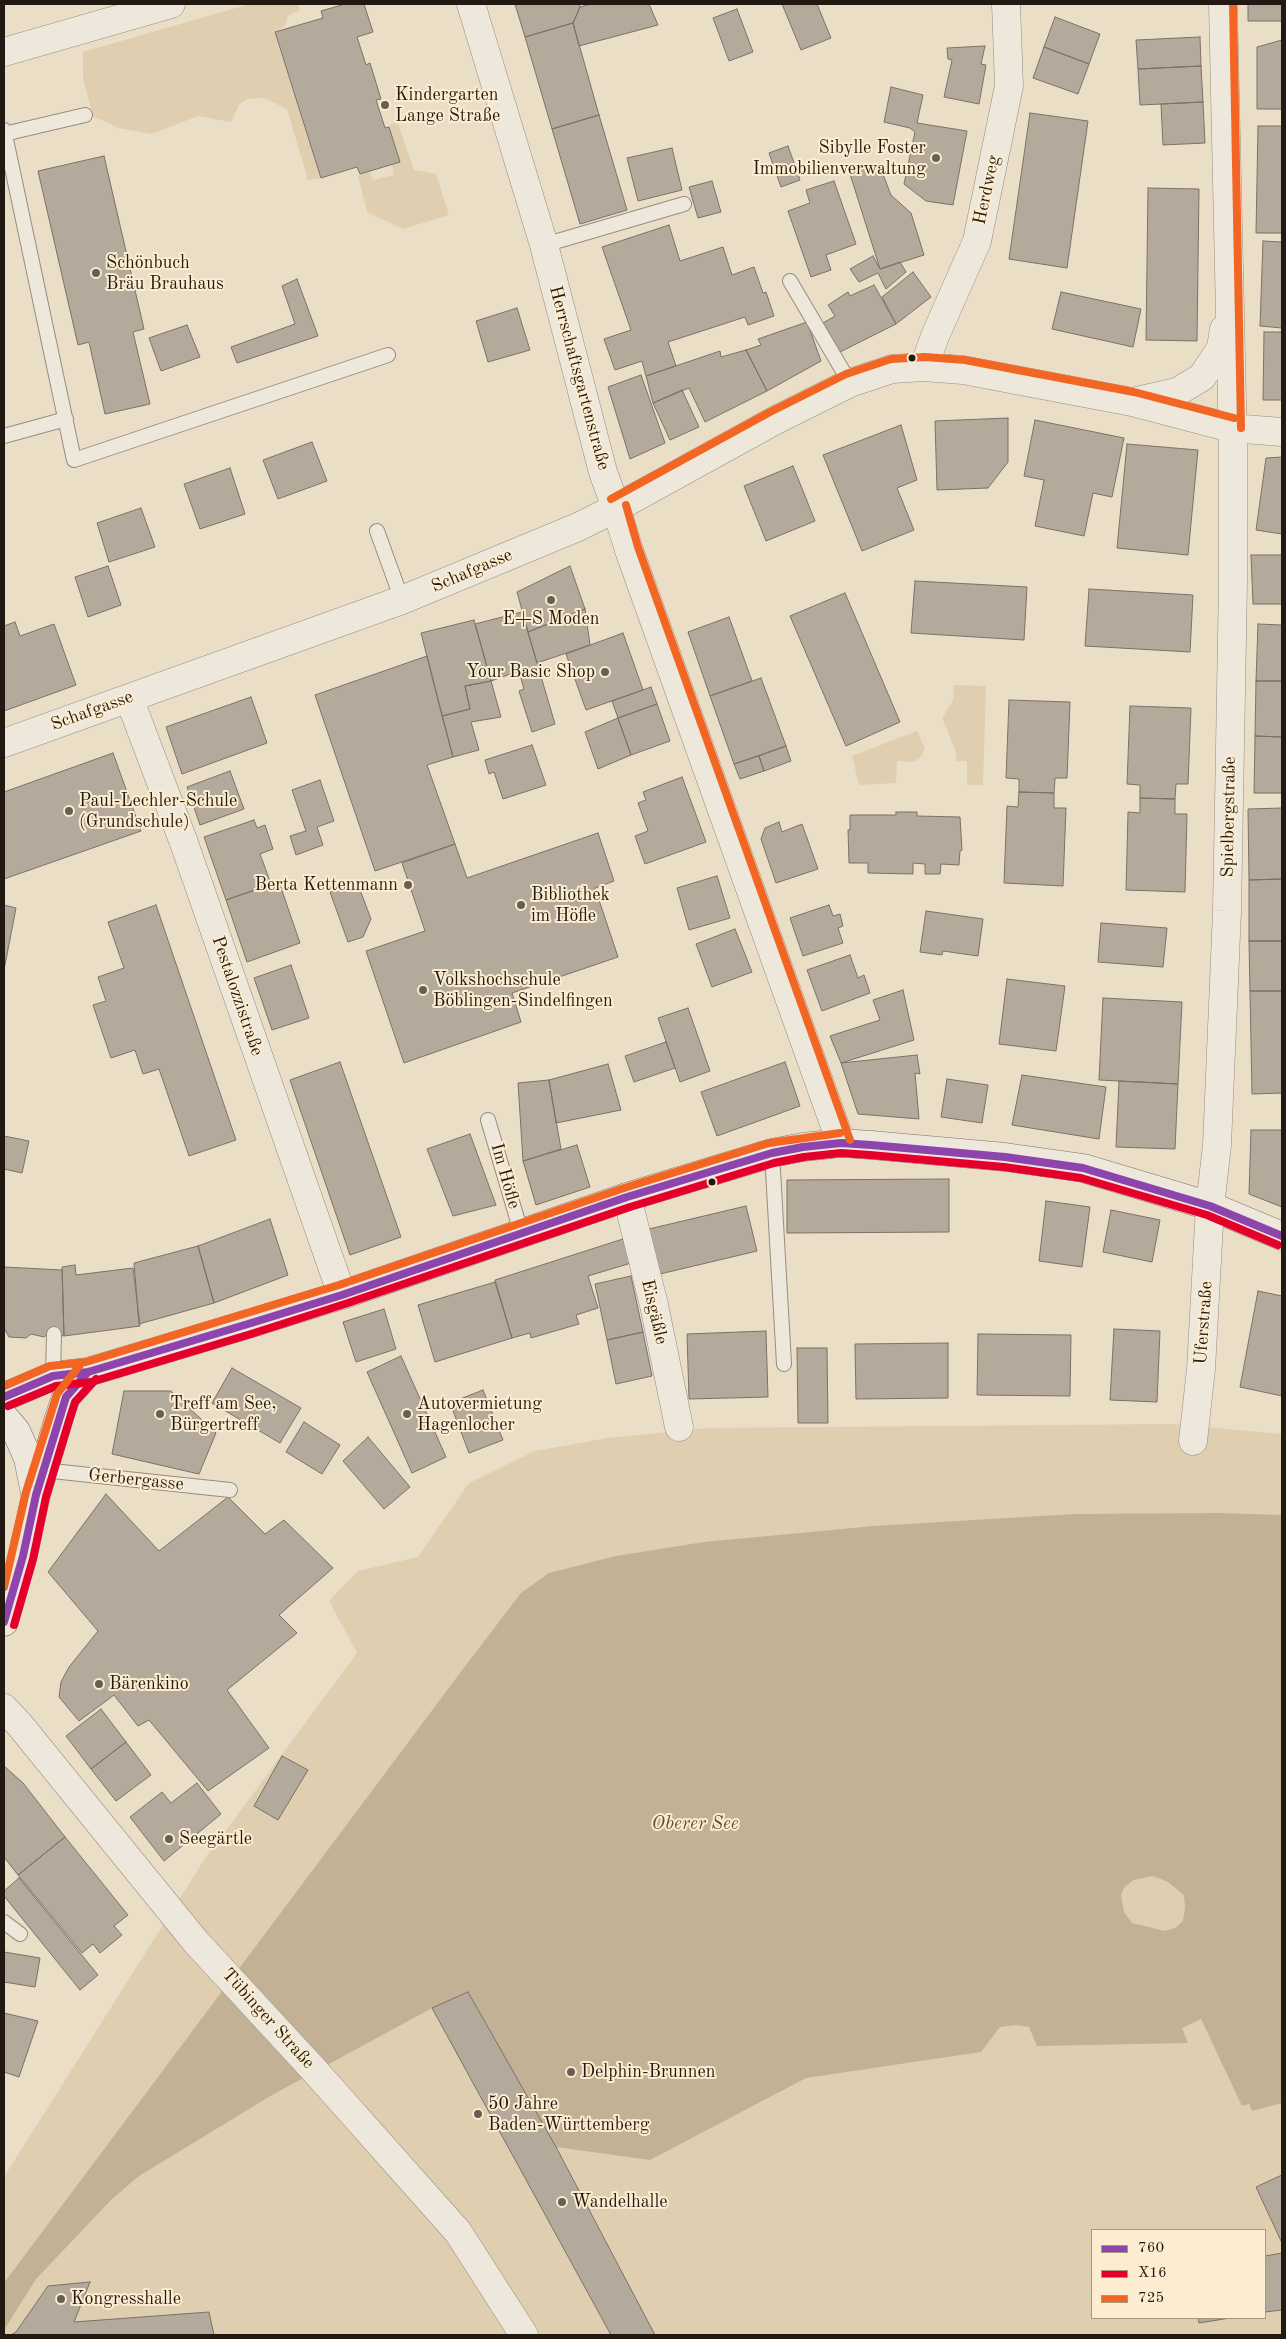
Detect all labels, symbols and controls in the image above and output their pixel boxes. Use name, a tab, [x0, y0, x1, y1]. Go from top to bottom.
place label: Kindergarten Lange Straße	[395, 84, 500, 126]
marker: Kindergarten Lange Straße	[379, 99, 391, 111]
place label: Sibylle Foster Immobilienverwaltung	[753, 137, 926, 180]
marker: Sibylle Foster Immobilienverwaltung	[930, 152, 942, 164]
street label: Herdweg	[969, 153, 1005, 227]
place label: Schönbuch Bräu Brauhaus	[106, 252, 224, 294]
marker: Schönbuch Bräu Brauhaus	[90, 267, 102, 279]
street label: Herrschaftsgartenstraße	[544, 283, 614, 473]
unlabelled marker	[907, 353, 917, 363]
street label: Schafgasse	[428, 544, 516, 598]
marker: E+S Moden	[545, 594, 557, 606]
place label: E+S Moden	[503, 608, 599, 630]
place label: Your Basic Shop	[466, 661, 595, 683]
marker: Your Basic Shop	[599, 666, 611, 678]
street label: Schafgasse	[48, 686, 136, 736]
street label: Spielbergstraße	[1217, 756, 1241, 878]
place label: Paul-Lechler-Schule (Grundschule)	[79, 790, 237, 832]
marker: Paul-Lechler-Schule (Grundschule)	[63, 805, 75, 817]
place label: Berta Kettenmann	[255, 874, 398, 896]
marker: Berta Kettenmann	[402, 879, 414, 891]
place label: Bibliothek im Höfle	[531, 884, 610, 926]
marker: Bibliothek im Höfle	[515, 899, 527, 911]
street label: Pestalozzistraße	[206, 933, 268, 1059]
place label: Volkshochschule Böblingen-Sindelfingen	[433, 969, 613, 1012]
marker: Volkshochschule Böblingen-Sindelfingen	[417, 984, 429, 996]
street label: Im Höfle	[485, 1141, 525, 1211]
unlabelled marker	[707, 1177, 717, 1187]
street label: Eisgäßle	[636, 1277, 672, 1347]
street label: Uferstraße	[1190, 1280, 1218, 1366]
place label: Treff am See, Bürgertreff	[170, 1393, 276, 1436]
place label: Autovermietung Hagenlocher	[417, 1393, 542, 1436]
marker: Treff am See, Bürgertreff	[154, 1408, 166, 1420]
marker: Autovermietung Hagenlocher	[401, 1408, 413, 1420]
street label: Gerbergasse	[87, 1464, 185, 1496]
place label: Bärenkino	[109, 1673, 189, 1695]
marker: Bärenkino	[93, 1678, 105, 1690]
water label: Oberer See	[651, 1813, 739, 1835]
place label: Seegärtle	[179, 1828, 252, 1850]
marker: Seegärtle	[163, 1833, 175, 1845]
street label: Tübinger Straße	[217, 1964, 319, 2074]
place label: Delphin-Brunnen	[581, 2061, 715, 2083]
marker: Delphin-Brunnen	[565, 2066, 577, 2078]
place label: 50 Jahre Baden-Württemberg	[488, 2093, 649, 2136]
marker: 50 Jahre Baden-Württemberg	[472, 2108, 484, 2120]
place label: Wandelhalle	[572, 2191, 668, 2213]
marker: Wandelhalle	[556, 2196, 568, 2208]
legend	[1091, 2229, 1266, 2319]
text: 760	[1138, 2241, 1164, 2256]
text: X16	[1138, 2266, 1167, 2281]
place label: Kongresshalle	[71, 2288, 181, 2310]
text: 725	[1138, 2291, 1164, 2306]
marker: Kongresshalle	[55, 2293, 67, 2305]

